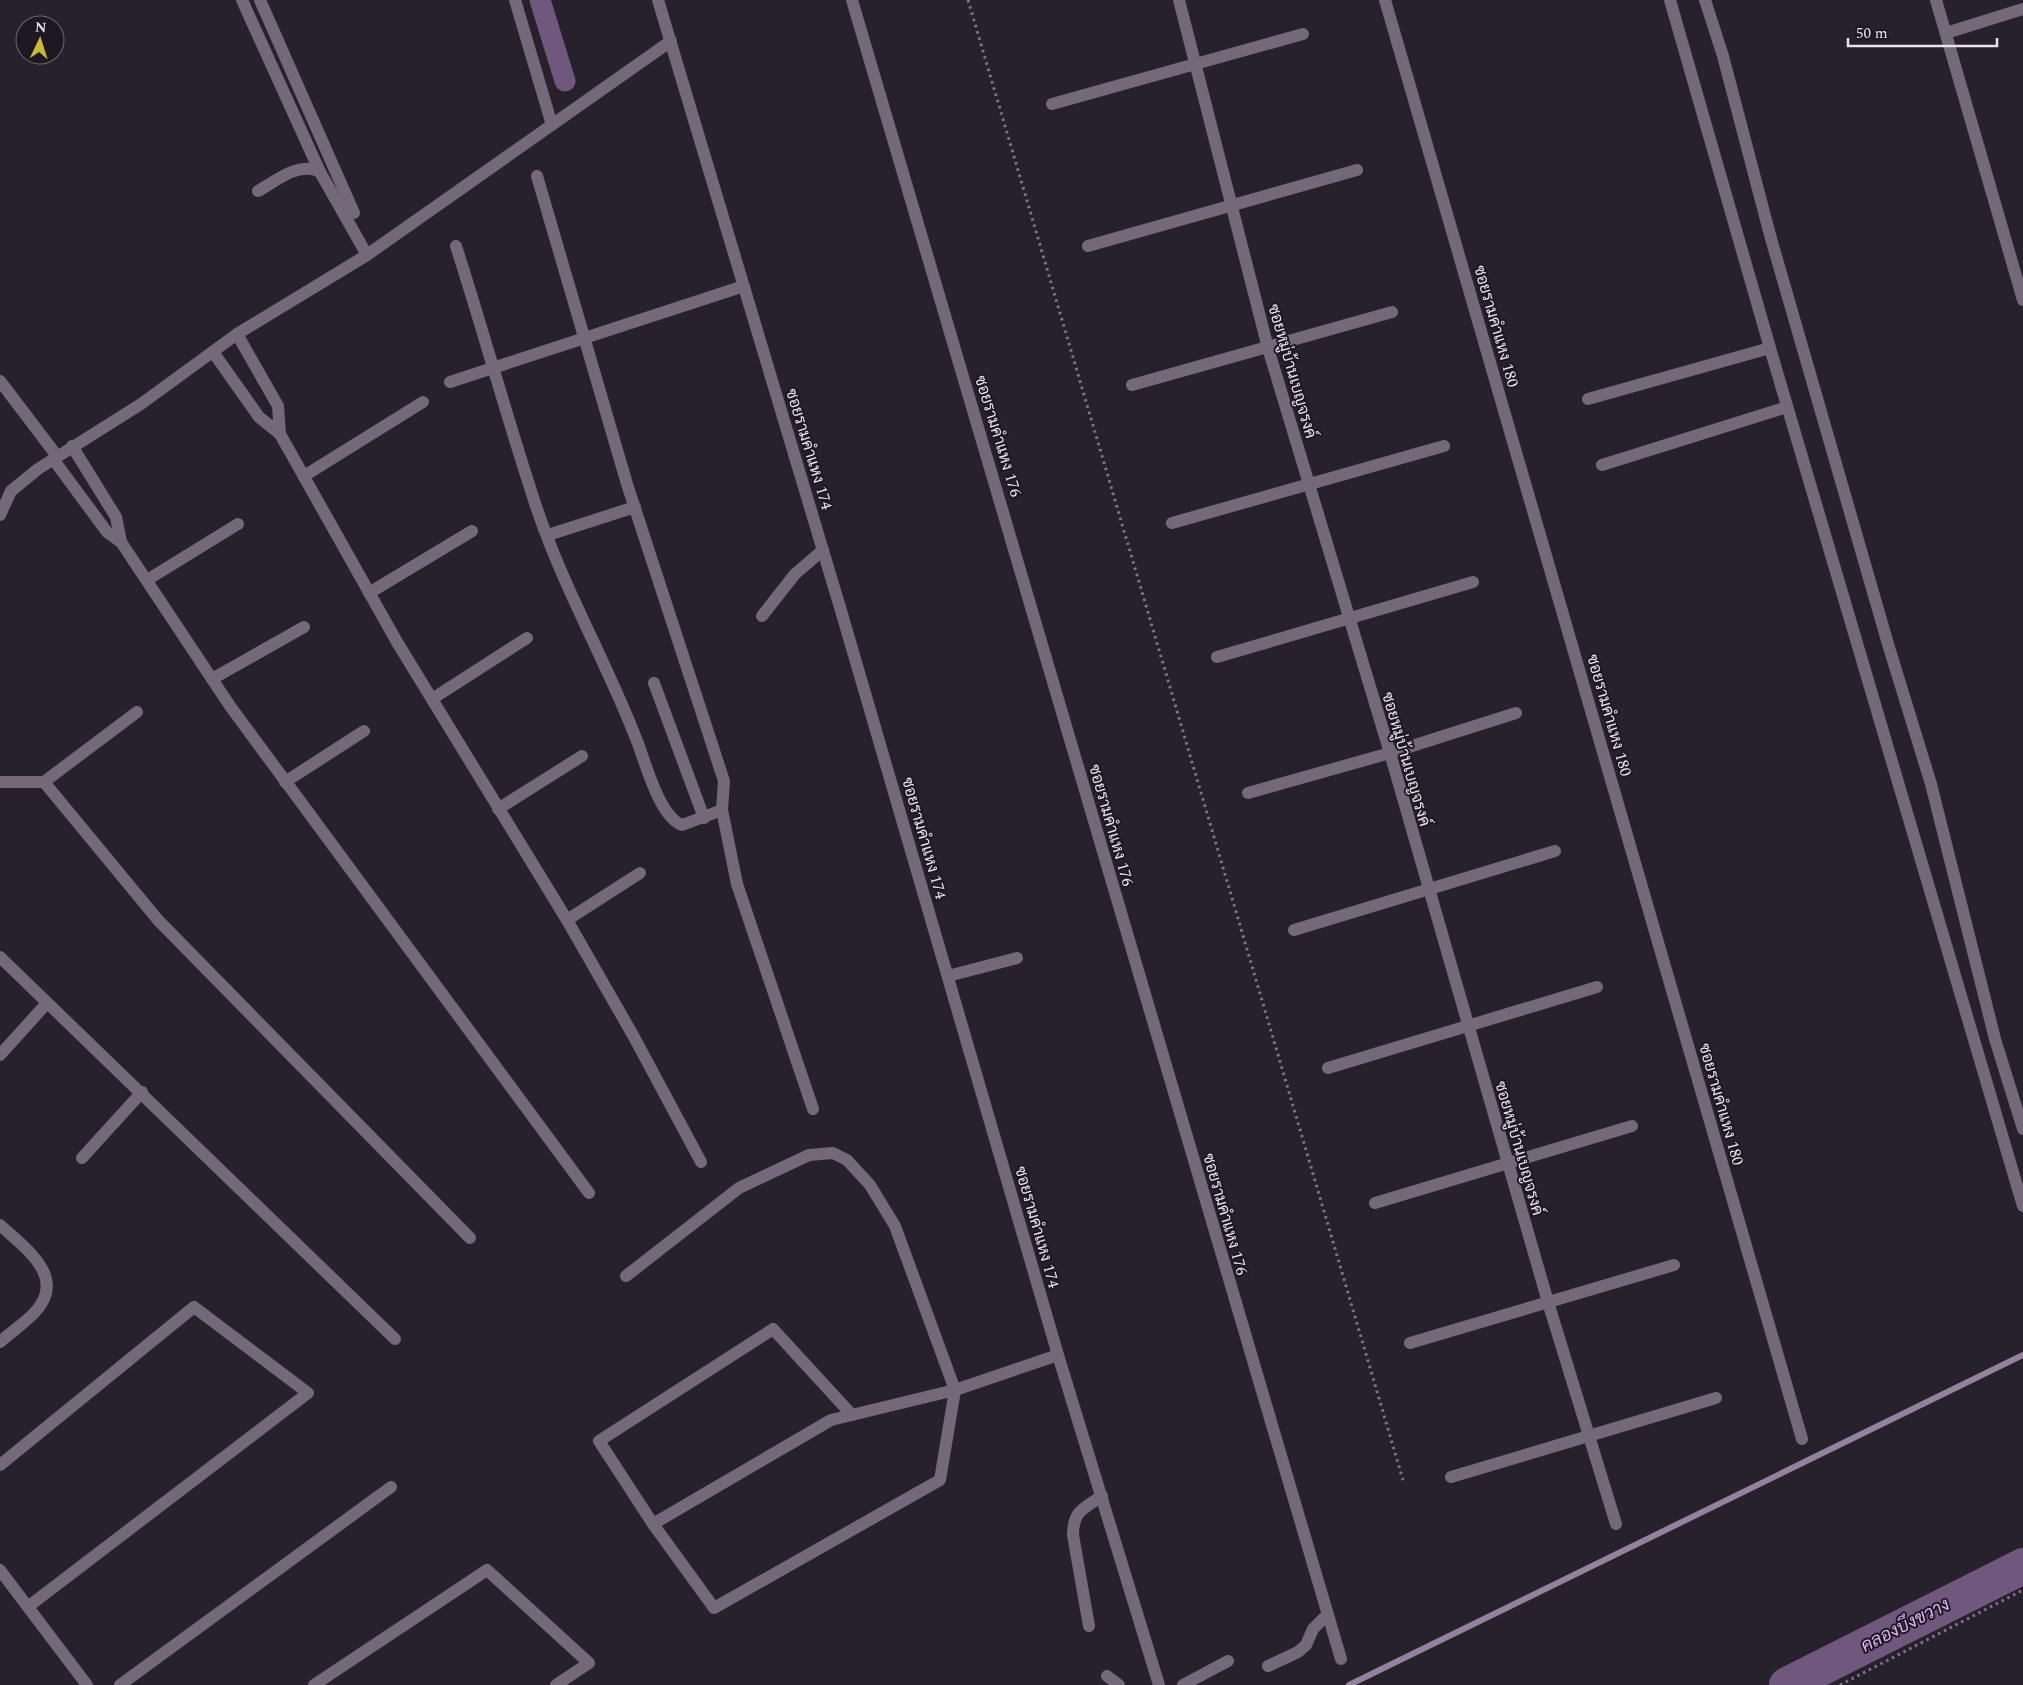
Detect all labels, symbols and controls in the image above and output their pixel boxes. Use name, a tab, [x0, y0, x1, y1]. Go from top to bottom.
north arrow	[15, 15, 65, 65]
scale bar	[1848, 15, 1997, 47]
text: N	[34, 17, 47, 38]
text: 50 m	[1856, 22, 1888, 45]
street label: ซอยรามคำแหง 180	[1467, 262, 1525, 390]
street label: ซอยหมู่บ้านเบญจรงค์	[1261, 301, 1324, 441]
street label: ซอยรามคำแหง 176	[968, 373, 1028, 500]
street label: ซอยรามคำแหง 174	[779, 386, 839, 513]
street label: ซอยรามคำแหง 180	[1580, 651, 1638, 779]
street label: ซอยหมู่บ้านเบญจรงค์	[1375, 689, 1438, 829]
street label: ซอยรามคำแหง 176	[1082, 761, 1140, 889]
street label: ซอยรามคำแหง 174	[895, 774, 953, 902]
street label: ซอยรามคำแหง 180	[1692, 1040, 1750, 1168]
street label: ซอยหมู่บ้านเบญจรงค์	[1488, 1078, 1551, 1218]
street label: ซอยรามคำแหง 176	[1196, 1150, 1254, 1278]
street label: ซอยรามคำแหง 174	[1008, 1163, 1066, 1291]
water label: คลองบึงขวาง	[1856, 1591, 1954, 1659]

